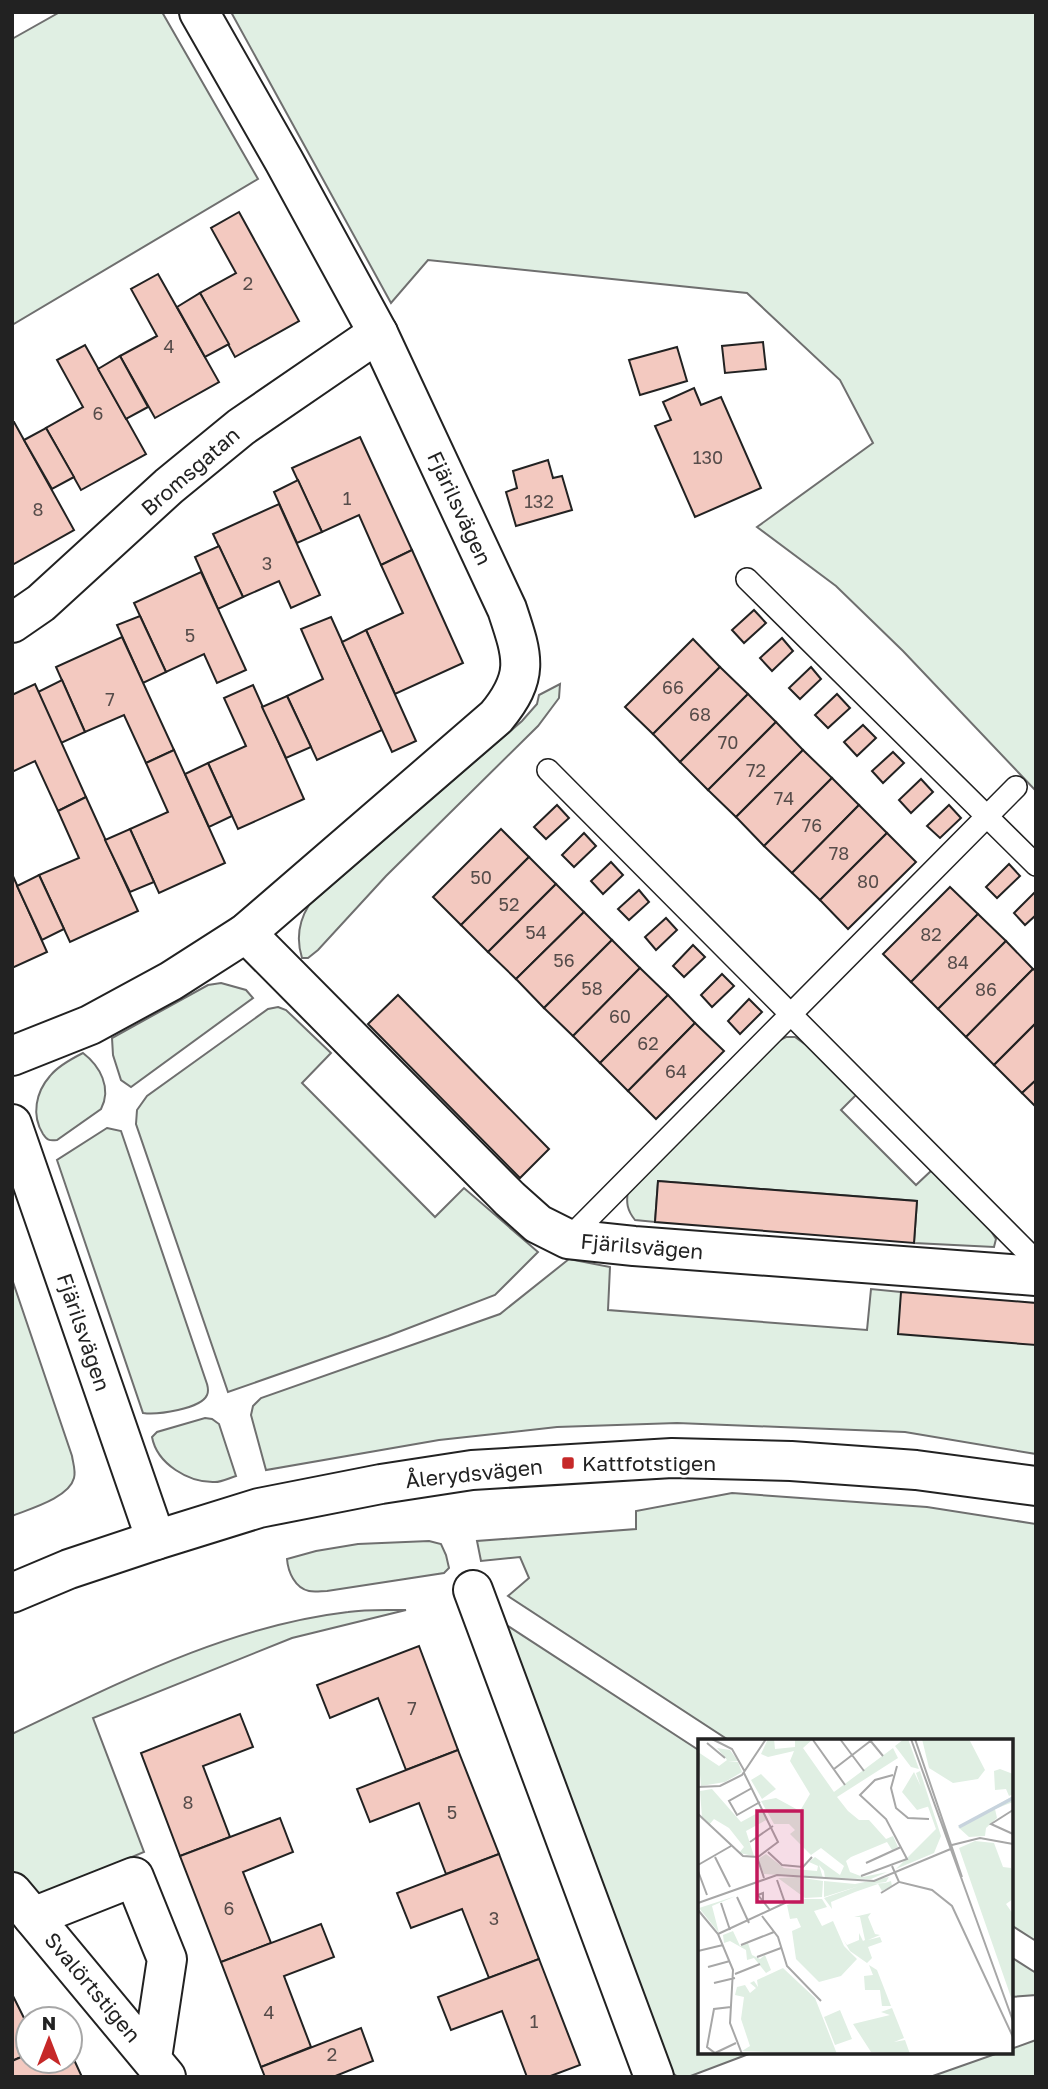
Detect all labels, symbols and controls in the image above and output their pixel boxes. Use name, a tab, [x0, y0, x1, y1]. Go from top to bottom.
house number: 2	[243, 272, 253, 294]
house number: 4	[164, 335, 175, 357]
house number: 6	[93, 402, 103, 424]
street label: Bromsgatan	[135, 421, 245, 521]
house number: 130	[693, 446, 723, 468]
street label: Fjärilsvägen	[422, 447, 498, 569]
house number: 1	[343, 487, 352, 509]
house number: 132	[524, 490, 554, 512]
house number: 8	[33, 498, 43, 520]
house number: 3	[262, 552, 272, 574]
house number: 5	[185, 624, 195, 646]
house number: 66	[662, 676, 684, 698]
house number: 7	[105, 688, 115, 710]
house number: 68	[689, 703, 711, 725]
house number: 70	[718, 731, 738, 753]
house number: 72	[746, 759, 766, 781]
house number: 74	[774, 787, 794, 809]
house number: 76	[802, 814, 822, 836]
house number: 78	[829, 842, 849, 864]
house number: 50	[470, 866, 492, 888]
house number: 80	[857, 870, 879, 892]
house number: 52	[499, 893, 519, 915]
house number: 54	[525, 921, 547, 943]
house number: 82	[920, 923, 942, 945]
house number: 56	[553, 949, 575, 971]
house number: 84	[947, 951, 969, 973]
house number: 58	[581, 977, 603, 999]
house number: 86	[975, 978, 997, 1000]
house number: 60	[609, 1005, 631, 1027]
house number: 62	[637, 1032, 659, 1054]
house number: 64	[665, 1060, 687, 1082]
street label: Fjärilsvägen	[580, 1228, 704, 1264]
street label: Fjärilsvägen	[52, 1270, 116, 1394]
place label: Kattfotstigen	[582, 1450, 716, 1476]
street label: Ålerydsvägen	[404, 1453, 544, 1493]
marker: Kattfotstigen	[560, 1455, 576, 1471]
house number: 7	[407, 1697, 417, 1719]
inset map	[698, 1739, 1013, 2054]
house number: 8	[183, 1791, 193, 1813]
house number: 5	[447, 1801, 457, 1823]
house number: 6	[224, 1897, 234, 1919]
house number: 3	[489, 1907, 499, 1929]
street label: Svalörtstigen	[39, 1927, 147, 2047]
house number: 4	[264, 2001, 275, 2023]
north arrow	[14, 2005, 84, 2075]
house number: 1	[530, 2010, 539, 2032]
text: N	[42, 2011, 56, 2034]
house number: 2	[327, 2043, 337, 2065]

